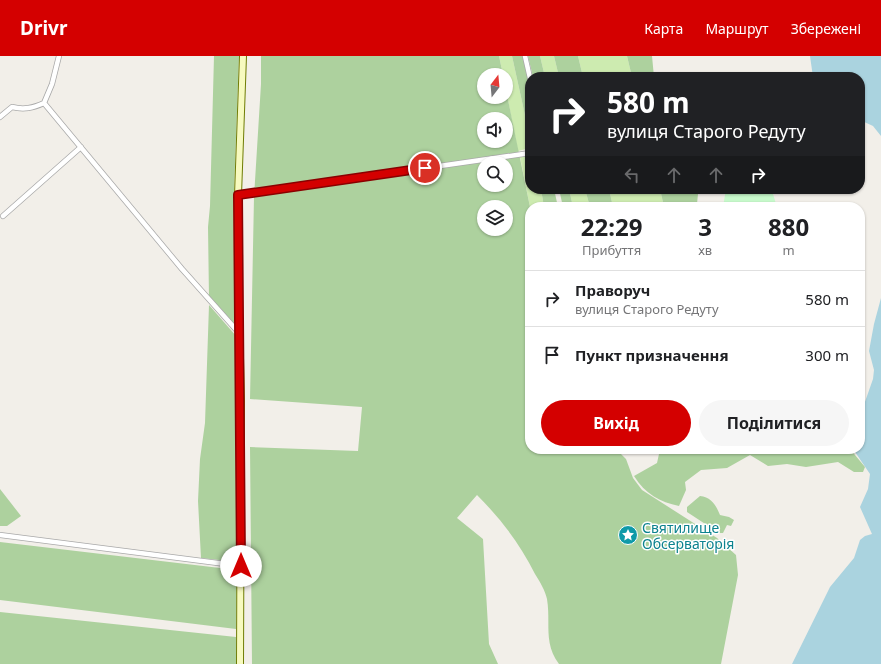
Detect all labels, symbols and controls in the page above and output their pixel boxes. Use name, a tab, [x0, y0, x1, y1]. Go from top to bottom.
text: Drivr	[20, 15, 67, 41]
text: Карта	[644, 19, 683, 38]
text: Маршрут	[705, 19, 769, 38]
text: Збережені	[791, 19, 861, 38]
north arrow	[477, 68, 513, 104]
map controls	[477, 68, 513, 236]
text: 580 m	[607, 83, 690, 121]
icon: right	[541, 88, 593, 140]
button: sound	[477, 112, 513, 148]
text: вулиця Старого Редуту	[607, 119, 806, 143]
pin	[408, 151, 442, 185]
button: search	[477, 156, 513, 192]
icon: arrive	[414, 157, 436, 179]
icon: left	[621, 164, 643, 186]
icon: ahead	[663, 164, 685, 186]
icon: ahead	[705, 164, 727, 186]
icon: right	[747, 164, 769, 186]
button: layers	[477, 200, 513, 236]
text: 22:29	[581, 210, 642, 243]
text: 3	[698, 210, 712, 243]
text: 880	[768, 210, 809, 243]
text: Прибуття	[582, 241, 641, 259]
text: хв	[698, 241, 712, 259]
text: m	[783, 241, 795, 259]
text: Праворуч	[575, 280, 650, 300]
icon: right	[541, 288, 563, 310]
text: 580 m	[805, 289, 849, 309]
text: вулиця Старого Редуту	[575, 300, 719, 318]
icon: arrive	[541, 344, 563, 366]
text: Пункт призначення	[575, 345, 729, 365]
text: 300 m	[805, 345, 849, 365]
button: Вихід	[541, 400, 691, 446]
button: Поділитися	[699, 400, 849, 446]
place label: Святилище Обсерваторія	[642, 518, 734, 553]
place icon: Святилище Обсерваторія	[617, 524, 639, 546]
position arrow	[220, 545, 262, 587]

